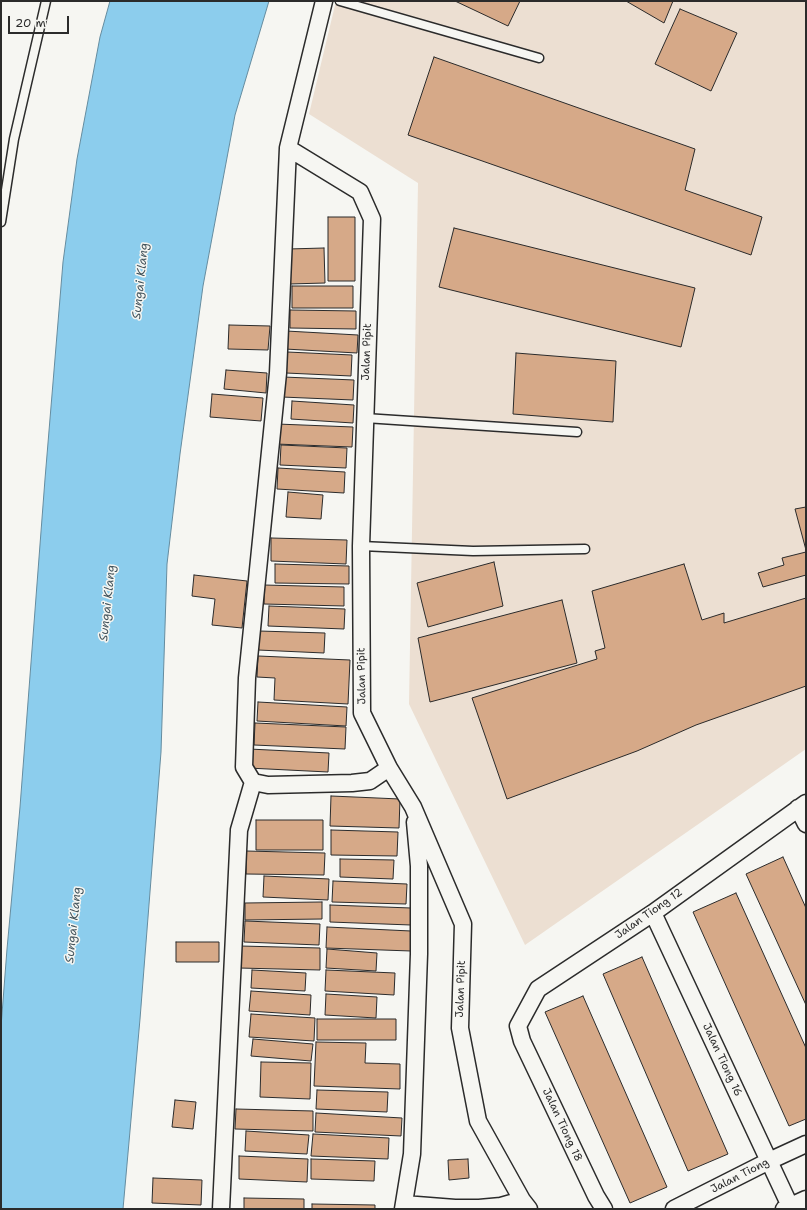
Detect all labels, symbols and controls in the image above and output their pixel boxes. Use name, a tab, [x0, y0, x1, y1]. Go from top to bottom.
scale bar	[10, 8, 71, 34]
text: 20 m	[15, 15, 46, 31]
water label: Sungai Klang	[130, 242, 152, 320]
street label: Jalan Pipit	[359, 323, 375, 381]
water label: Sungai Klang	[97, 564, 119, 642]
street label: Jalan Pipit	[355, 647, 369, 705]
water label: Sungai Klang	[63, 886, 85, 964]
street label: Jalan Tiong 12	[613, 886, 685, 942]
street label: Jalan Pipit	[453, 960, 469, 1018]
street label: Jalan Tiong 16	[699, 1021, 745, 1099]
street label: Jalan Tiong 18	[539, 1086, 585, 1164]
street label: Jalan Tiong	[709, 1156, 771, 1196]

